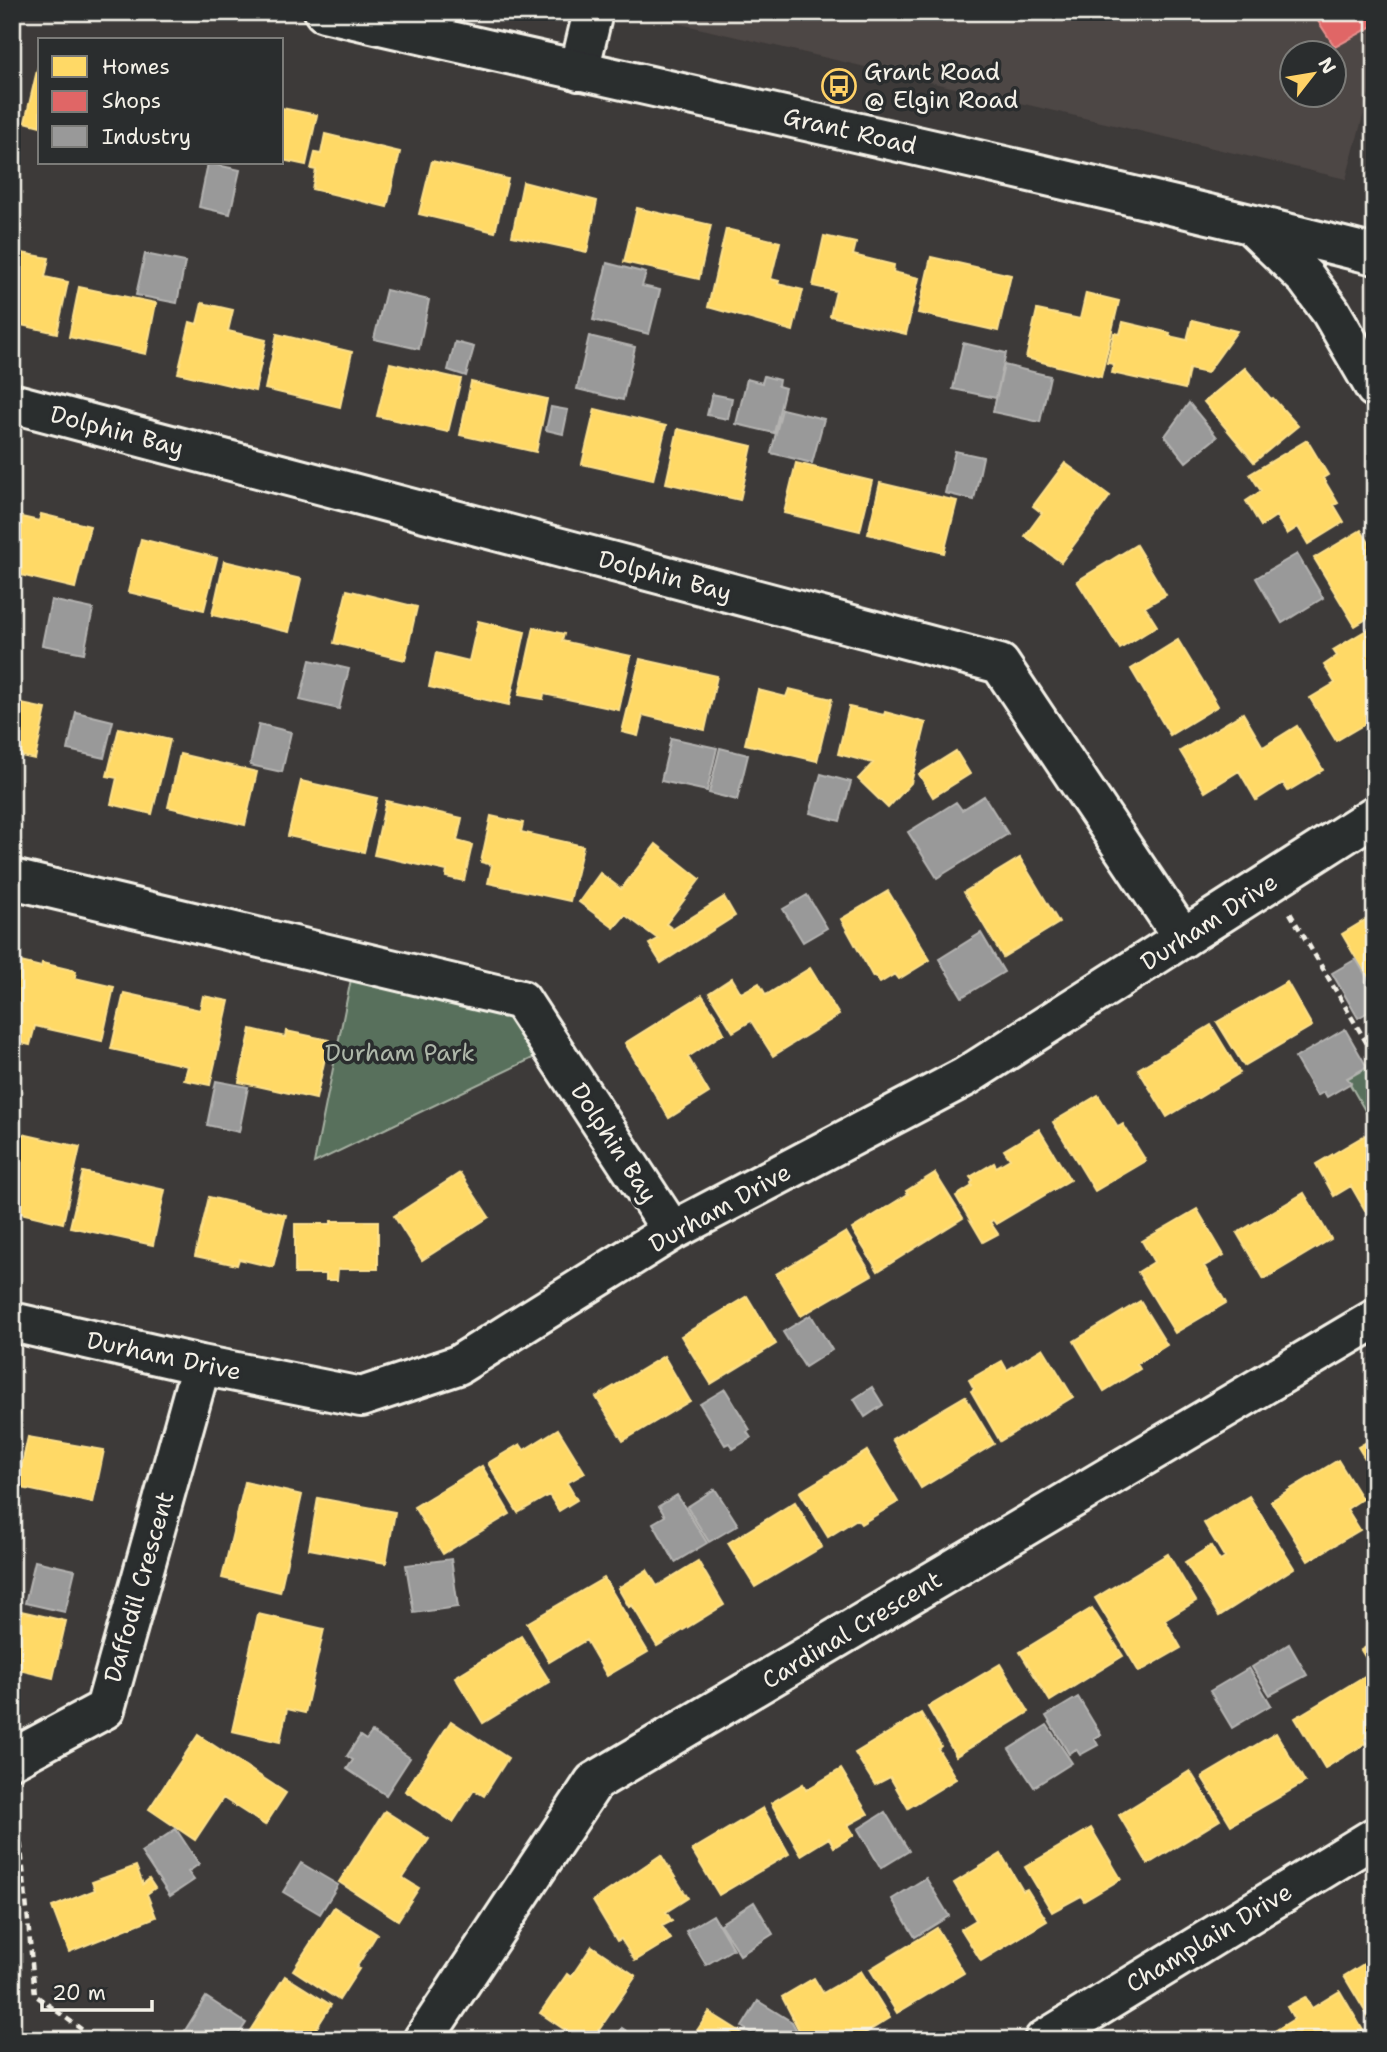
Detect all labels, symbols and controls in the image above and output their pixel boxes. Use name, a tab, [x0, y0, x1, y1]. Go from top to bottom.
legend	[38, 38, 284, 164]
north arrow	[1278, 38, 1348, 108]
text: Homes	[102, 53, 170, 81]
text: N	[1313, 53, 1342, 78]
place label: Grant Road @ Elgin Road	[864, 56, 1018, 116]
bus stop icon: Grant Road @ Elgin Road	[820, 67, 858, 105]
text: Shops	[102, 87, 161, 115]
street label: Grant Road	[780, 100, 920, 162]
text: Industry	[102, 123, 191, 151]
street label: Dolphin Bay	[47, 398, 187, 464]
street label: Dolphin Bay	[595, 543, 735, 609]
street label: Durham Drive	[1134, 866, 1284, 978]
park label: Durham Park	[325, 1037, 475, 1069]
street label: Dolphin Bay	[563, 1077, 665, 1209]
street label: Durham Drive	[643, 1156, 797, 1260]
street label: Durham Drive	[84, 1324, 244, 1388]
street label: Daffodil Crescent	[96, 1488, 182, 1686]
street label: Cardinal Crescent	[756, 1564, 948, 1696]
street label: Champlain Drive	[1120, 1876, 1298, 2000]
scale bar	[42, 1968, 152, 2012]
text: 20 m	[52, 1979, 106, 2007]

